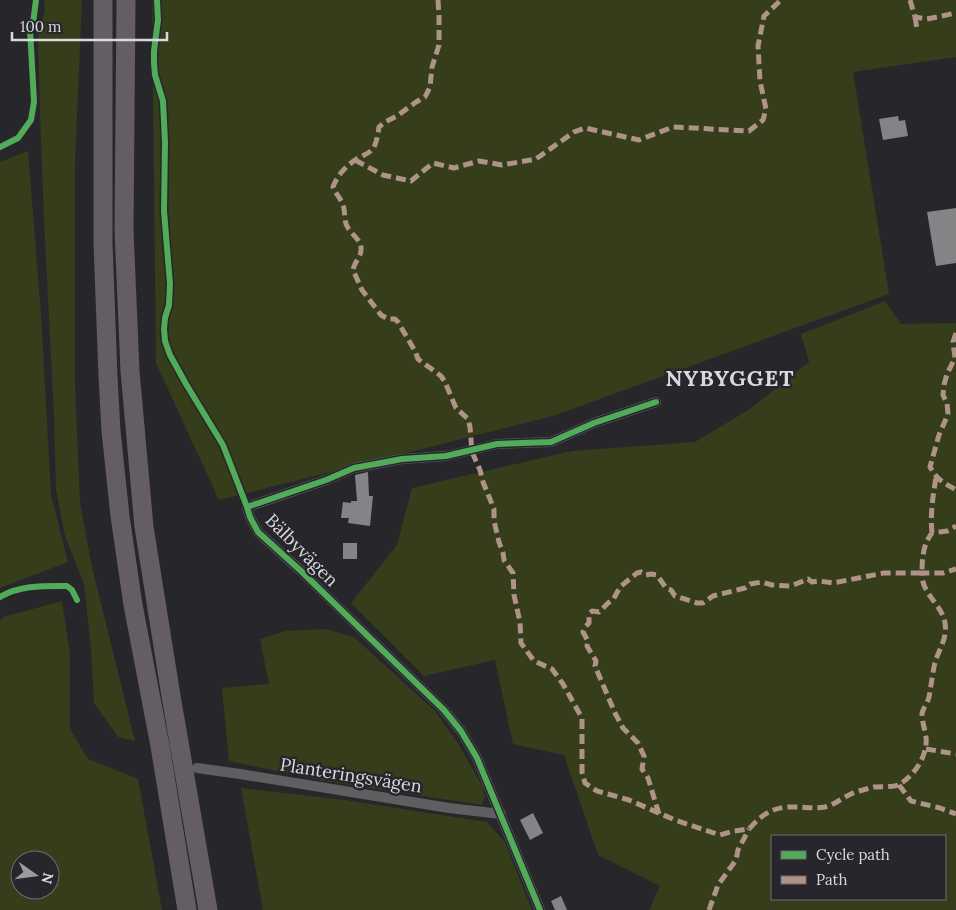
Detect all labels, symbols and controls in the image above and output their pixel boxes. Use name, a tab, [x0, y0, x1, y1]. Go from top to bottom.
scale bar	[12, 10, 168, 42]
text: 100 m	[20, 17, 61, 36]
district label: NYBYGGET	[666, 364, 794, 392]
street label: Bälbyvägen	[261, 509, 343, 591]
street label: Planteringsvägen	[278, 752, 424, 798]
legend	[771, 835, 946, 900]
text: Cycle path	[816, 845, 890, 864]
north arrow	[10, 850, 60, 900]
text: Path	[816, 870, 847, 889]
text: N	[38, 871, 58, 886]

